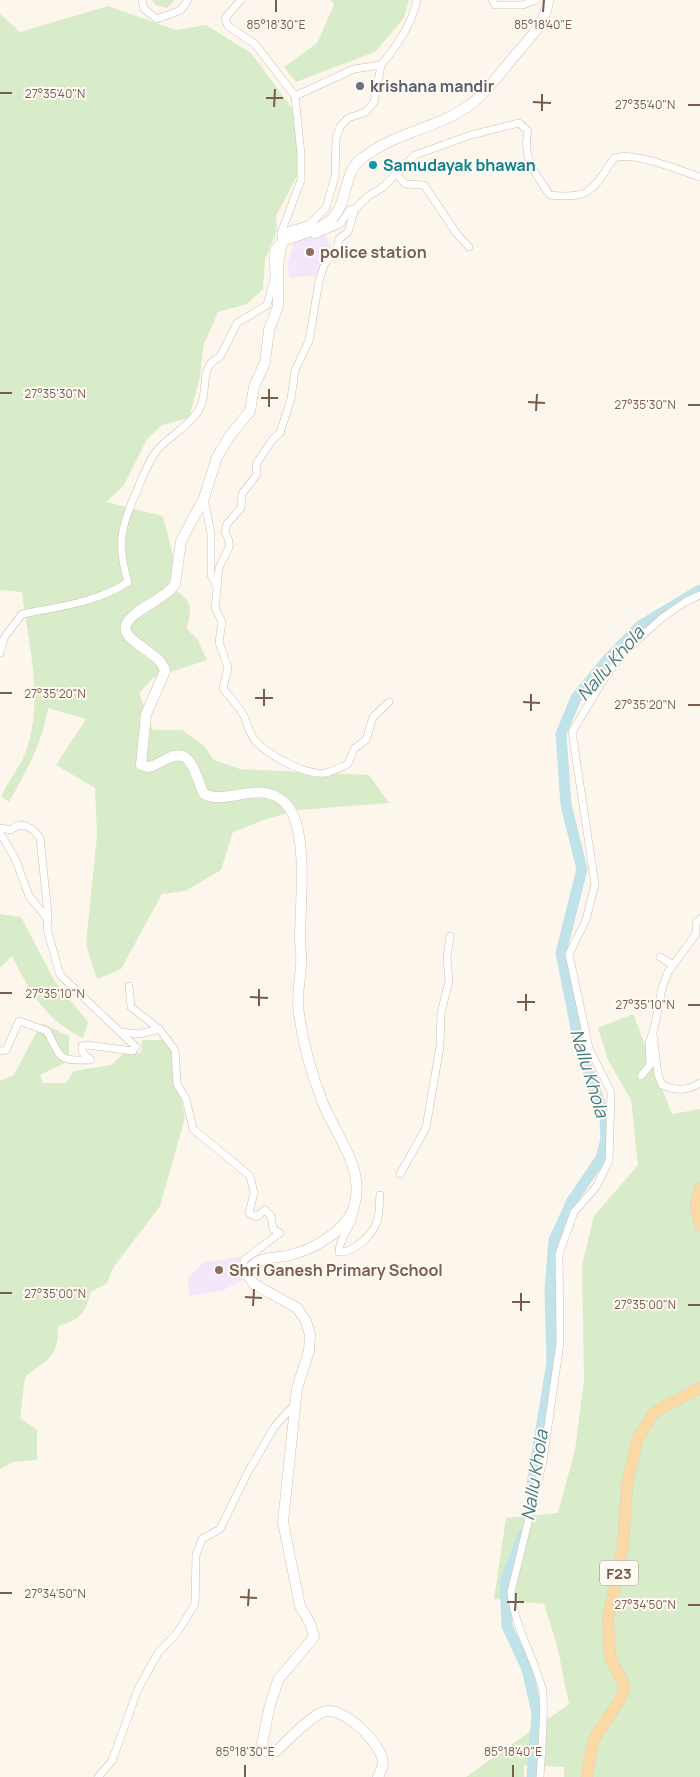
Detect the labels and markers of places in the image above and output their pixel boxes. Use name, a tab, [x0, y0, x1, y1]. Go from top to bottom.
place label: krishana mandir	[370, 75, 494, 97]
marker: krishana mandir	[354, 80, 366, 92]
place label: Samudayak bhawan	[383, 154, 536, 176]
marker: Samudayak bhawan	[367, 159, 379, 171]
place label: police station	[320, 241, 427, 263]
marker: police station	[304, 246, 316, 258]
place label: Shri Ganesh Primary School	[229, 1259, 443, 1281]
marker: Shri Ganesh Primary School	[213, 1264, 225, 1276]

